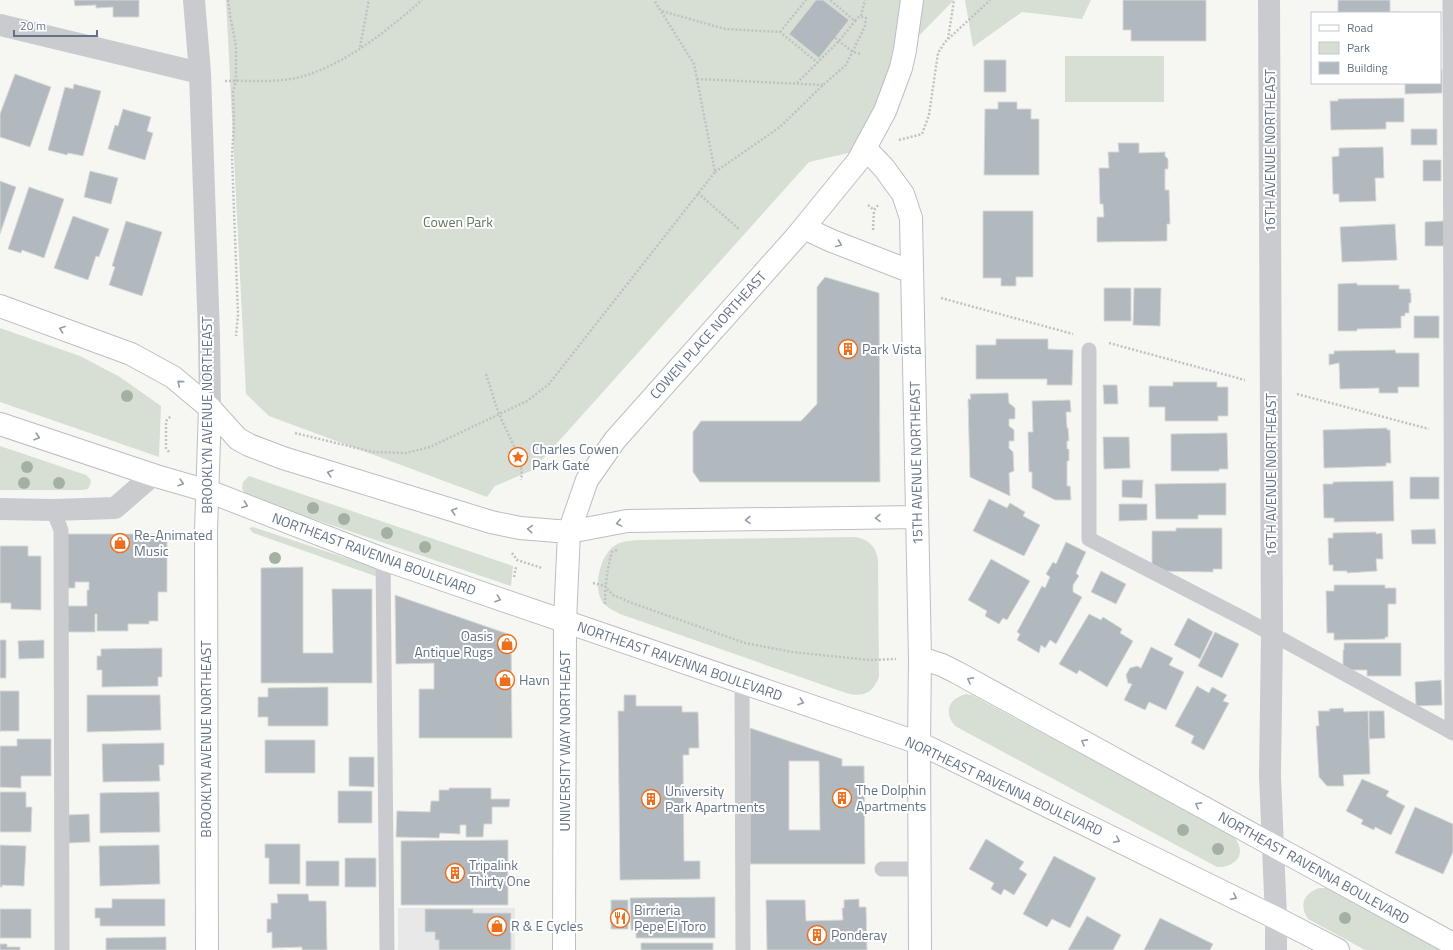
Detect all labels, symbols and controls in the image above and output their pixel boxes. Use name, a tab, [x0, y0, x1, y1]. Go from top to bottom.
scale bar	[14, 12, 97, 38]
legend	[1311, 12, 1441, 84]
text: 20 m	[20, 16, 46, 35]
text: Road	[1347, 18, 1373, 37]
text: Park	[1347, 38, 1370, 57]
text: Building	[1347, 58, 1388, 77]
street label: 16TH AVENUE NORTHEAST	[1259, 69, 1280, 233]
park label: Cowen Park	[423, 211, 493, 232]
one-way arrow	[836, 239, 843, 247]
street label: COWEN PLACE NORTHEAST	[644, 266, 771, 403]
street label: BROOKLYN AVENUE NORTHEAST	[196, 316, 217, 514]
one-way arrow	[59, 326, 66, 334]
building icon: Park Vista	[837, 338, 859, 360]
place label: Park Vista	[862, 338, 922, 359]
one-way arrow	[177, 380, 185, 387]
street label: 15TH AVENUE NORTHEAST	[904, 380, 927, 545]
street label: 16TH AVENUE NORTHEAST	[1260, 393, 1281, 557]
one-way arrow	[33, 432, 40, 441]
place label: Charles Cowen Park Gate	[532, 438, 619, 475]
place icon: Charles Cowen Park Gate	[507, 446, 529, 468]
one-way arrow	[326, 469, 333, 477]
one-way arrow	[177, 479, 184, 487]
one-way arrow	[241, 501, 248, 509]
street label: NORTHEAST RAVENNA BOULEVARD	[269, 507, 479, 600]
one-way arrow	[450, 507, 457, 516]
one-way arrow	[875, 514, 881, 522]
one-way arrow	[745, 516, 751, 524]
one-way arrow	[615, 518, 622, 527]
place label: Re-Animated Music	[134, 524, 213, 561]
one-way arrow	[527, 525, 533, 534]
shop icon: Re-Animated Music	[109, 532, 131, 554]
one-way arrow	[494, 594, 501, 603]
street label: NORTHEAST RAVENNA BOULEVARD	[575, 615, 786, 706]
place label: Oasis Antique Rugs	[415, 625, 493, 662]
shop icon: Oasis Antique Rugs	[496, 633, 518, 655]
street label: BROOKLYN AVENUE NORTHEAST	[195, 640, 216, 838]
street label: UNIVERSITY WAY NORTHEAST	[554, 650, 575, 831]
shop icon: Havn	[494, 669, 516, 691]
place label: Havn	[519, 669, 550, 690]
one-way arrow	[967, 677, 974, 684]
one-way arrow	[797, 697, 804, 706]
street label: NORTHEAST RAVENNA BOULEVARD	[902, 730, 1106, 841]
one-way arrow	[1081, 739, 1088, 747]
place label: The Dolphin Apartments	[856, 779, 926, 816]
place label: University Park Apartments	[665, 780, 765, 817]
building icon: The Dolphin Apartments	[831, 787, 853, 809]
building icon: University Park Apartments	[640, 788, 662, 810]
one-way arrow	[1195, 802, 1202, 809]
street label: NORTHEAST RAVENNA BOULEVARD	[1215, 806, 1414, 929]
one-way arrow	[1113, 835, 1120, 843]
place label: Tripalink Thirty One	[469, 854, 530, 891]
building icon: Tripalink Thirty One	[444, 862, 466, 884]
one-way arrow	[1230, 892, 1237, 900]
place label: Birrieria Pepe El Toro	[634, 899, 706, 936]
restaurant icon: Birrieria Pepe El Toro	[609, 907, 631, 929]
shop icon: R & E Cycles	[486, 915, 508, 937]
place label: R & E Cycles	[511, 915, 583, 936]
building icon: Ponderay	[806, 924, 828, 946]
place label: Ponderay	[831, 924, 887, 945]

